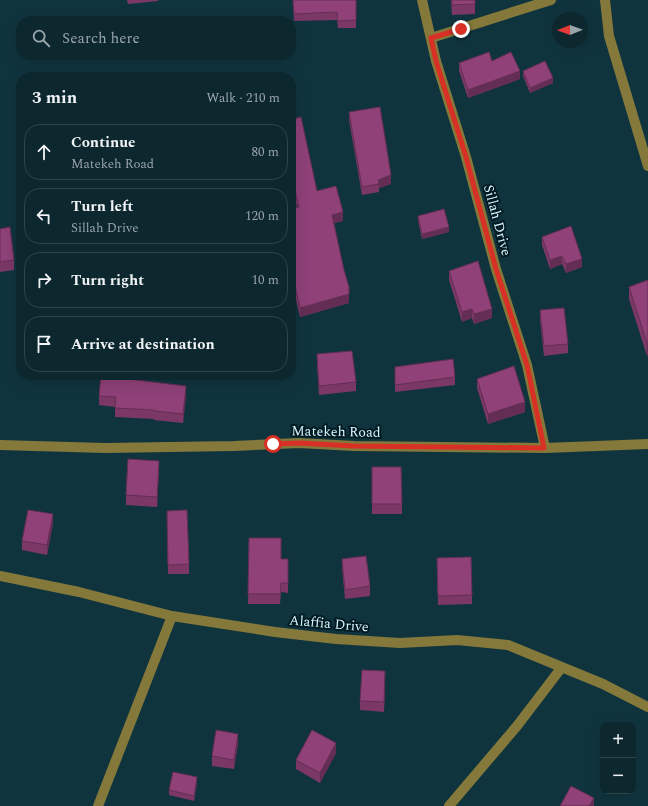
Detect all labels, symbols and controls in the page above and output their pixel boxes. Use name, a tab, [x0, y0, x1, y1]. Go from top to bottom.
north arrow	[552, 12, 588, 48]
search box	[16, 16, 296, 60]
route end	[452, 20, 470, 38]
icon: search	[30, 27, 52, 49]
text: Search here	[62, 27, 140, 50]
text: 3 min	[32, 85, 77, 111]
text: Walk · 210 m	[206, 88, 280, 108]
text: Continue	[71, 131, 136, 154]
icon: ahead	[33, 141, 55, 163]
text: 80 m	[252, 142, 279, 162]
text: Matekeh Road	[71, 154, 154, 174]
street label: Sillah Drive	[478, 182, 517, 258]
text: Turn left	[71, 195, 133, 218]
icon: left	[33, 205, 55, 227]
text: 120 m	[245, 206, 279, 226]
text: Sillah Drive	[71, 218, 139, 238]
icon: right	[33, 269, 55, 291]
text: Turn right	[71, 269, 144, 292]
text: 10 m	[252, 270, 279, 290]
icon: arrive	[33, 333, 55, 355]
text: Arrive at destination	[71, 333, 215, 356]
street label: Matekeh Road	[291, 420, 381, 443]
route start	[264, 435, 282, 453]
street label: Alaffia Drive	[288, 610, 370, 637]
map controls	[600, 722, 636, 794]
button: +	[600, 722, 636, 758]
button: −	[600, 758, 636, 794]

